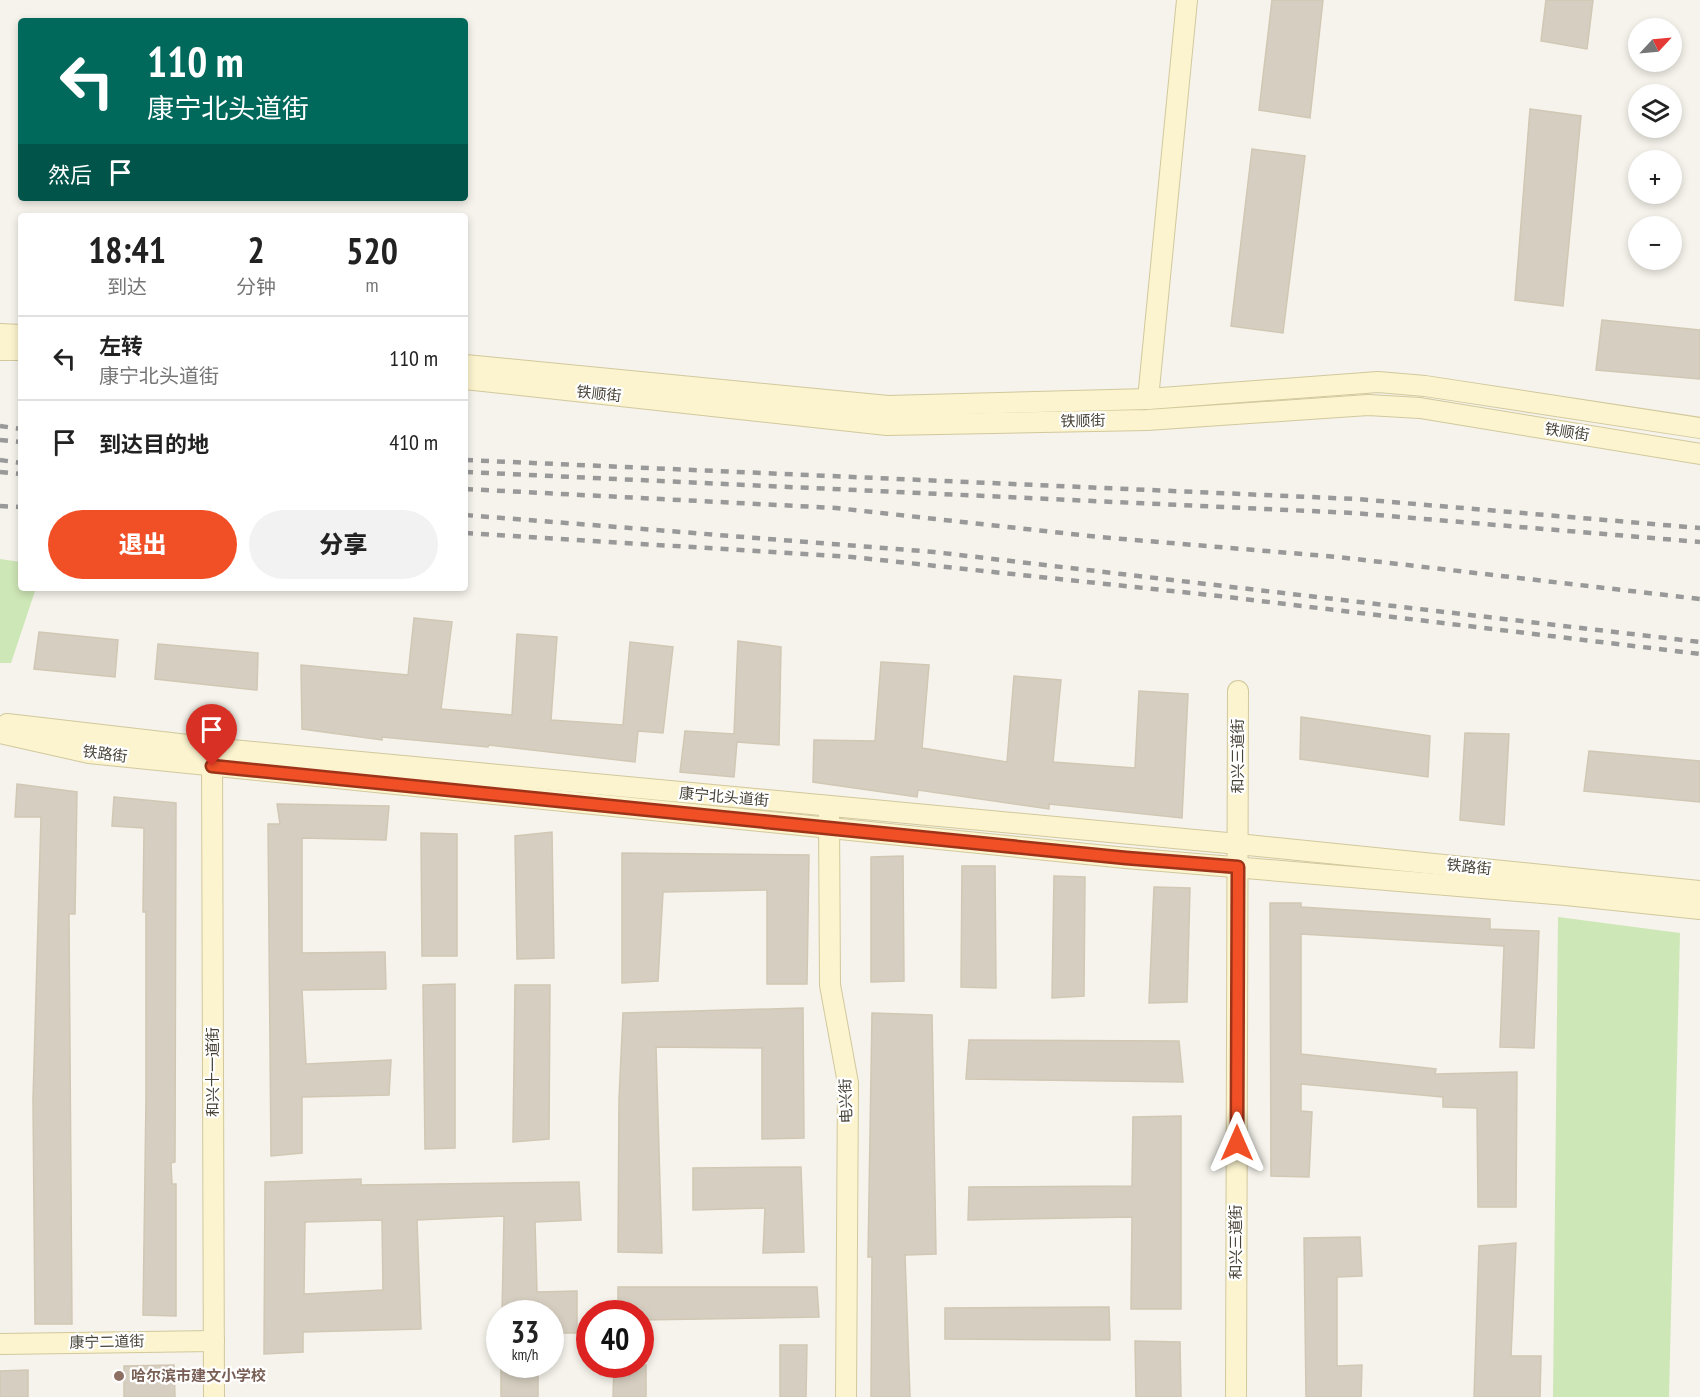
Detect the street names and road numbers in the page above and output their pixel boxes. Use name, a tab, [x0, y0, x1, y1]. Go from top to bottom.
street label: 铁顺街	[576, 382, 622, 405]
street label: 铁顺街	[1060, 411, 1106, 430]
street label: 铁顺街	[1543, 419, 1591, 444]
street label: 和兴三道街	[1228, 718, 1247, 794]
street label: 铁路街	[82, 741, 129, 766]
street label: 康宁北头道街	[678, 783, 770, 810]
street label: 铁路街	[1446, 855, 1492, 878]
street label: 和兴十一道街	[203, 1027, 222, 1117]
street label: 电兴街	[835, 1078, 856, 1124]
street label: 和兴三道街	[1226, 1204, 1245, 1280]
street label: 康宁二道街	[69, 1331, 145, 1352]

